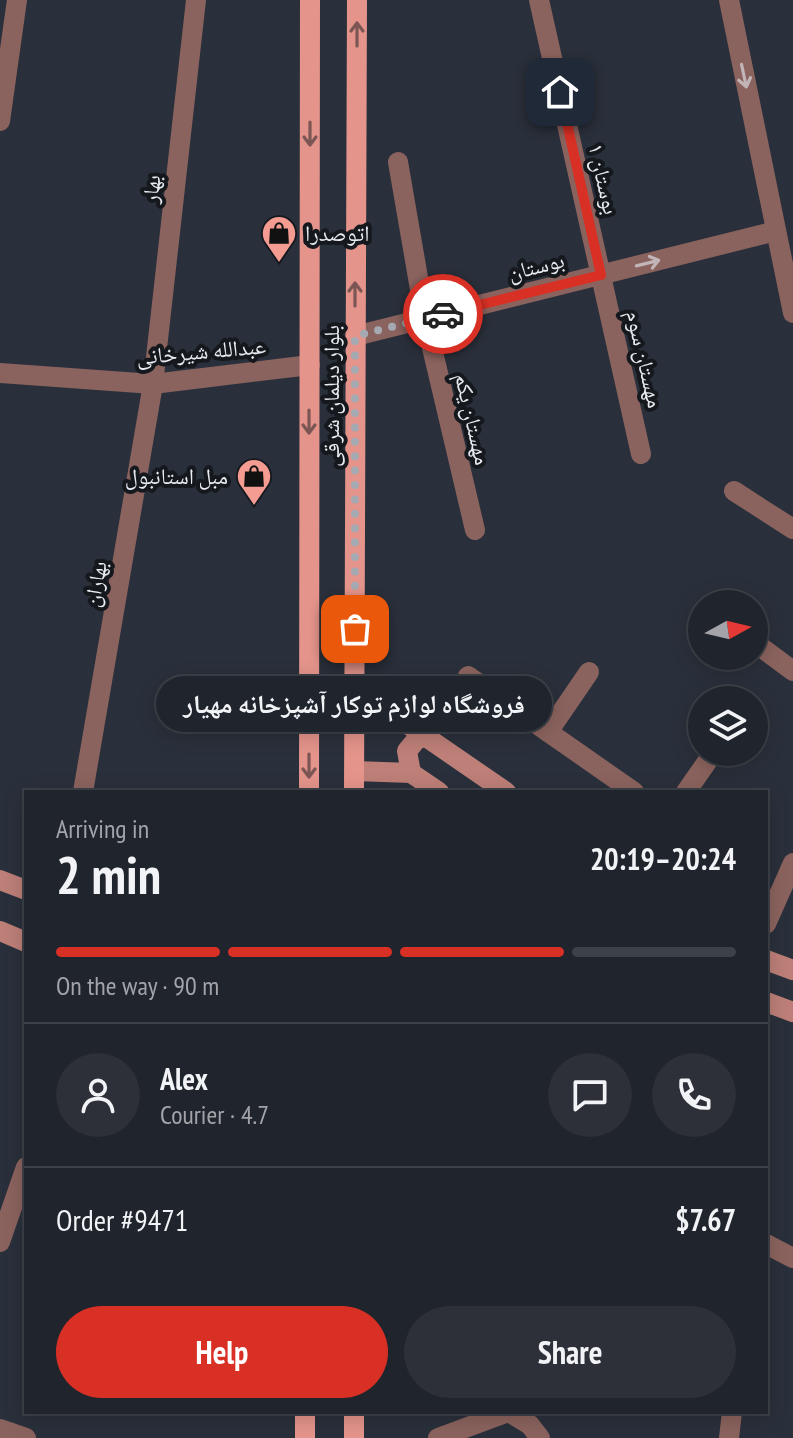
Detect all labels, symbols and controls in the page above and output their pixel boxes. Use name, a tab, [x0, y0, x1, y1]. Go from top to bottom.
one-way arrow	[349, 21, 365, 48]
pin	[526, 58, 594, 126]
one-way arrow	[738, 63, 753, 89]
icon: home	[538, 70, 582, 114]
one-way arrow	[302, 120, 318, 147]
street label: بوستان ۱	[582, 141, 626, 217]
street label: بهار	[135, 173, 166, 206]
shop icon: اتوصدرا	[260, 214, 298, 264]
place label: اتوصدرا	[305, 219, 370, 247]
street label: بوستان	[505, 245, 567, 287]
one-way arrow	[634, 255, 660, 270]
courier	[403, 274, 483, 354]
one-way arrow	[347, 281, 363, 308]
icon: car	[421, 292, 465, 336]
street label: مهستان سوم	[619, 307, 670, 411]
street label: بلوار دیلمان شرقی	[317, 325, 345, 467]
street label: عبدالله شیرخانی	[135, 331, 267, 371]
street label: مهستان یکم	[448, 370, 497, 468]
one-way arrow	[301, 408, 317, 435]
shop icon: مبل استانبول	[235, 457, 273, 507]
place label: مبل استانبول	[125, 462, 228, 490]
street label: بهاران	[77, 559, 113, 609]
north arrow	[688, 590, 768, 670]
map controls	[688, 590, 768, 766]
pin	[321, 595, 389, 663]
icon: bag	[333, 607, 377, 651]
callout: فروشگاه لوازم توکار آشپزخانه مهیار	[157, 677, 553, 733]
button: layers	[688, 686, 768, 766]
text: فروشگاه لوازم توکار آشپزخانه مهیار	[183, 687, 525, 720]
one-way arrow	[301, 752, 317, 779]
text: Arriving in	[56, 812, 149, 845]
text: 20:19–20:24	[590, 839, 736, 878]
text: 2 min	[56, 841, 161, 908]
text: On the way · 90 m	[56, 969, 219, 1002]
button: person	[56, 1053, 140, 1137]
button: chat	[548, 1053, 632, 1137]
button: phone	[652, 1053, 736, 1137]
text: Alex	[160, 1059, 208, 1098]
text: Courier · 4.7	[160, 1098, 269, 1131]
text: Order #9471	[56, 1200, 188, 1239]
text: $7.67	[675, 1200, 736, 1239]
button: Help	[56, 1306, 388, 1398]
button: Share	[404, 1306, 736, 1398]

